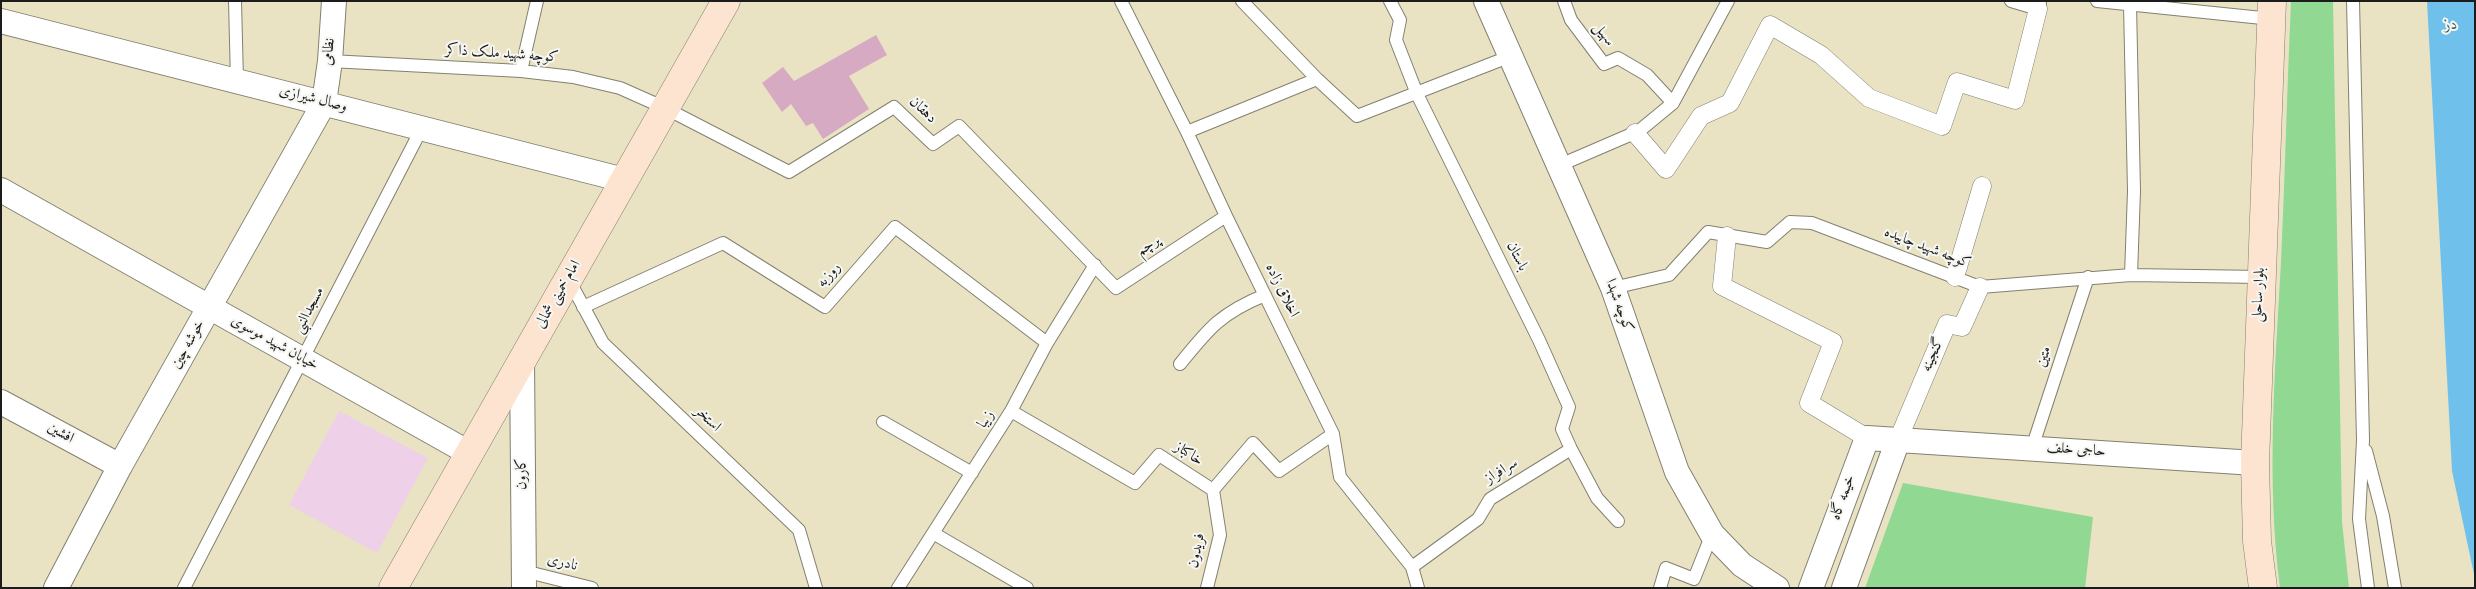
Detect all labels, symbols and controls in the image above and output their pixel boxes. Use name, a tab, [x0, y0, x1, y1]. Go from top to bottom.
water label: دز	[2444, 16, 2458, 36]
street label: سهیل	[1588, 19, 1618, 51]
street label: نظامی	[320, 38, 340, 66]
street label: کوچه شهید ملک ذاکر	[445, 42, 559, 68]
street label: وصال شیرازی	[277, 83, 349, 117]
street label: دهقان	[904, 94, 940, 128]
street label: کوچه شهید چاییده	[1881, 224, 1973, 274]
street label: پرچم	[1134, 233, 1164, 261]
street label: باستان	[1501, 239, 1531, 275]
street label: امام خمینی شمالی	[532, 258, 586, 332]
street label: روزبه	[814, 260, 846, 292]
street label: اخلاق زاده	[1260, 261, 1302, 321]
street label: بلوار ساحلی	[2250, 267, 2270, 323]
street label: کوچه شهدا	[1600, 277, 1636, 335]
street label: مسجدالنبی	[291, 285, 329, 337]
street label: خیابان شهید موسوی	[227, 313, 321, 375]
street label: خوشه چین	[168, 318, 210, 372]
street label: گنجینه	[1919, 335, 1949, 375]
street label: متین	[2033, 344, 2057, 370]
street label: استخر	[690, 403, 724, 437]
street label: زیبا	[975, 408, 999, 432]
street label: افشین	[44, 419, 76, 449]
street label: خاکباز	[1170, 439, 1206, 471]
street label: حاجی خلف	[2046, 440, 2106, 462]
street label: سرافراز	[1482, 455, 1522, 489]
street label: کارون	[514, 458, 532, 490]
street label: خیمه گاه	[1828, 473, 1860, 523]
street label: فریدون	[1186, 532, 1210, 570]
street label: نادری	[545, 552, 579, 576]

